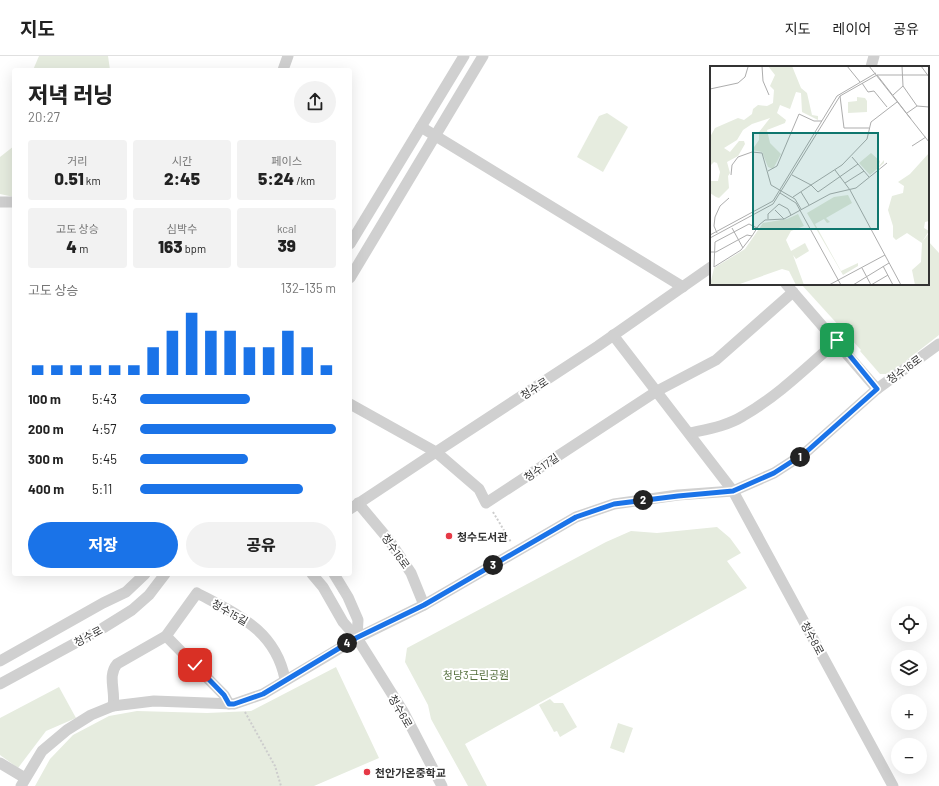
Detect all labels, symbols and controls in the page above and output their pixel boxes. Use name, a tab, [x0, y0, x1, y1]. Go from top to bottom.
text: 지도	[20, 17, 55, 40]
text: 지도	[785, 20, 811, 37]
text: 레이어	[833, 20, 871, 37]
text: 공유	[893, 20, 919, 37]
inset map	[710, 66, 929, 285]
text: 저녁 러닝	[28, 81, 113, 107]
button: share	[294, 81, 336, 123]
text: 20:27	[28, 109, 60, 125]
text: 거리	[67, 154, 87, 167]
text: 시간	[172, 154, 192, 167]
text: 페이스	[271, 154, 302, 167]
text: 0.51	[54, 168, 84, 188]
text: 2:45	[164, 168, 200, 188]
text: 5:24	[258, 168, 294, 188]
text: km	[84, 174, 100, 187]
text: /km	[294, 174, 315, 187]
text: 고도 상승	[56, 222, 99, 235]
text: 심박수	[167, 222, 197, 235]
text: kcal	[277, 222, 296, 235]
text: 39	[277, 235, 296, 255]
text: 4	[66, 236, 77, 256]
text: 163	[158, 236, 183, 256]
text: m	[77, 242, 88, 255]
text: bpm	[183, 242, 206, 255]
text: 132–135 m	[281, 280, 336, 296]
text: 고도 상승	[28, 282, 78, 298]
pin	[820, 323, 854, 357]
icon: arrive	[826, 329, 848, 351]
street label: 청수16로	[884, 352, 924, 386]
street label: 청수로	[518, 374, 550, 402]
text: 100 m	[28, 391, 61, 407]
text: 5:43	[92, 391, 117, 407]
text: 200 m	[28, 421, 64, 437]
text: 4:57	[92, 421, 116, 437]
pin: 1	[790, 447, 810, 467]
street label: 청수17길	[521, 450, 561, 484]
text: 1	[798, 450, 802, 463]
text: 300 m	[28, 451, 63, 467]
text: 5:45	[92, 451, 117, 467]
text: 400 m	[28, 481, 64, 497]
text: 5:11	[92, 481, 112, 497]
pin: 2	[633, 490, 653, 510]
text: 2	[640, 493, 646, 506]
button: 저장	[28, 522, 178, 568]
button: 공유	[186, 522, 336, 568]
place label: 청수도서관	[457, 530, 508, 543]
street label: 청수16로	[379, 531, 413, 571]
marker: 청수도서관	[444, 531, 454, 541]
pin: 3	[483, 555, 503, 575]
text: 3	[490, 558, 496, 571]
street label: 청수15길	[209, 596, 251, 628]
map controls	[891, 606, 927, 774]
button: locate	[891, 606, 927, 642]
street label: 청수8로	[799, 619, 827, 657]
street label: 청수로	[72, 623, 104, 649]
pin: 4	[337, 633, 357, 653]
text: 4	[344, 636, 350, 649]
pin	[178, 648, 212, 682]
button: layers	[891, 650, 927, 686]
icon: check	[184, 654, 206, 676]
park label: 청당3근린공원	[443, 668, 509, 681]
street label: 청수6로	[386, 692, 416, 730]
button: +	[891, 694, 927, 730]
button: −	[891, 738, 927, 774]
place label: 천안가온중학교	[375, 766, 446, 779]
marker: 천안가온중학교	[362, 767, 372, 777]

